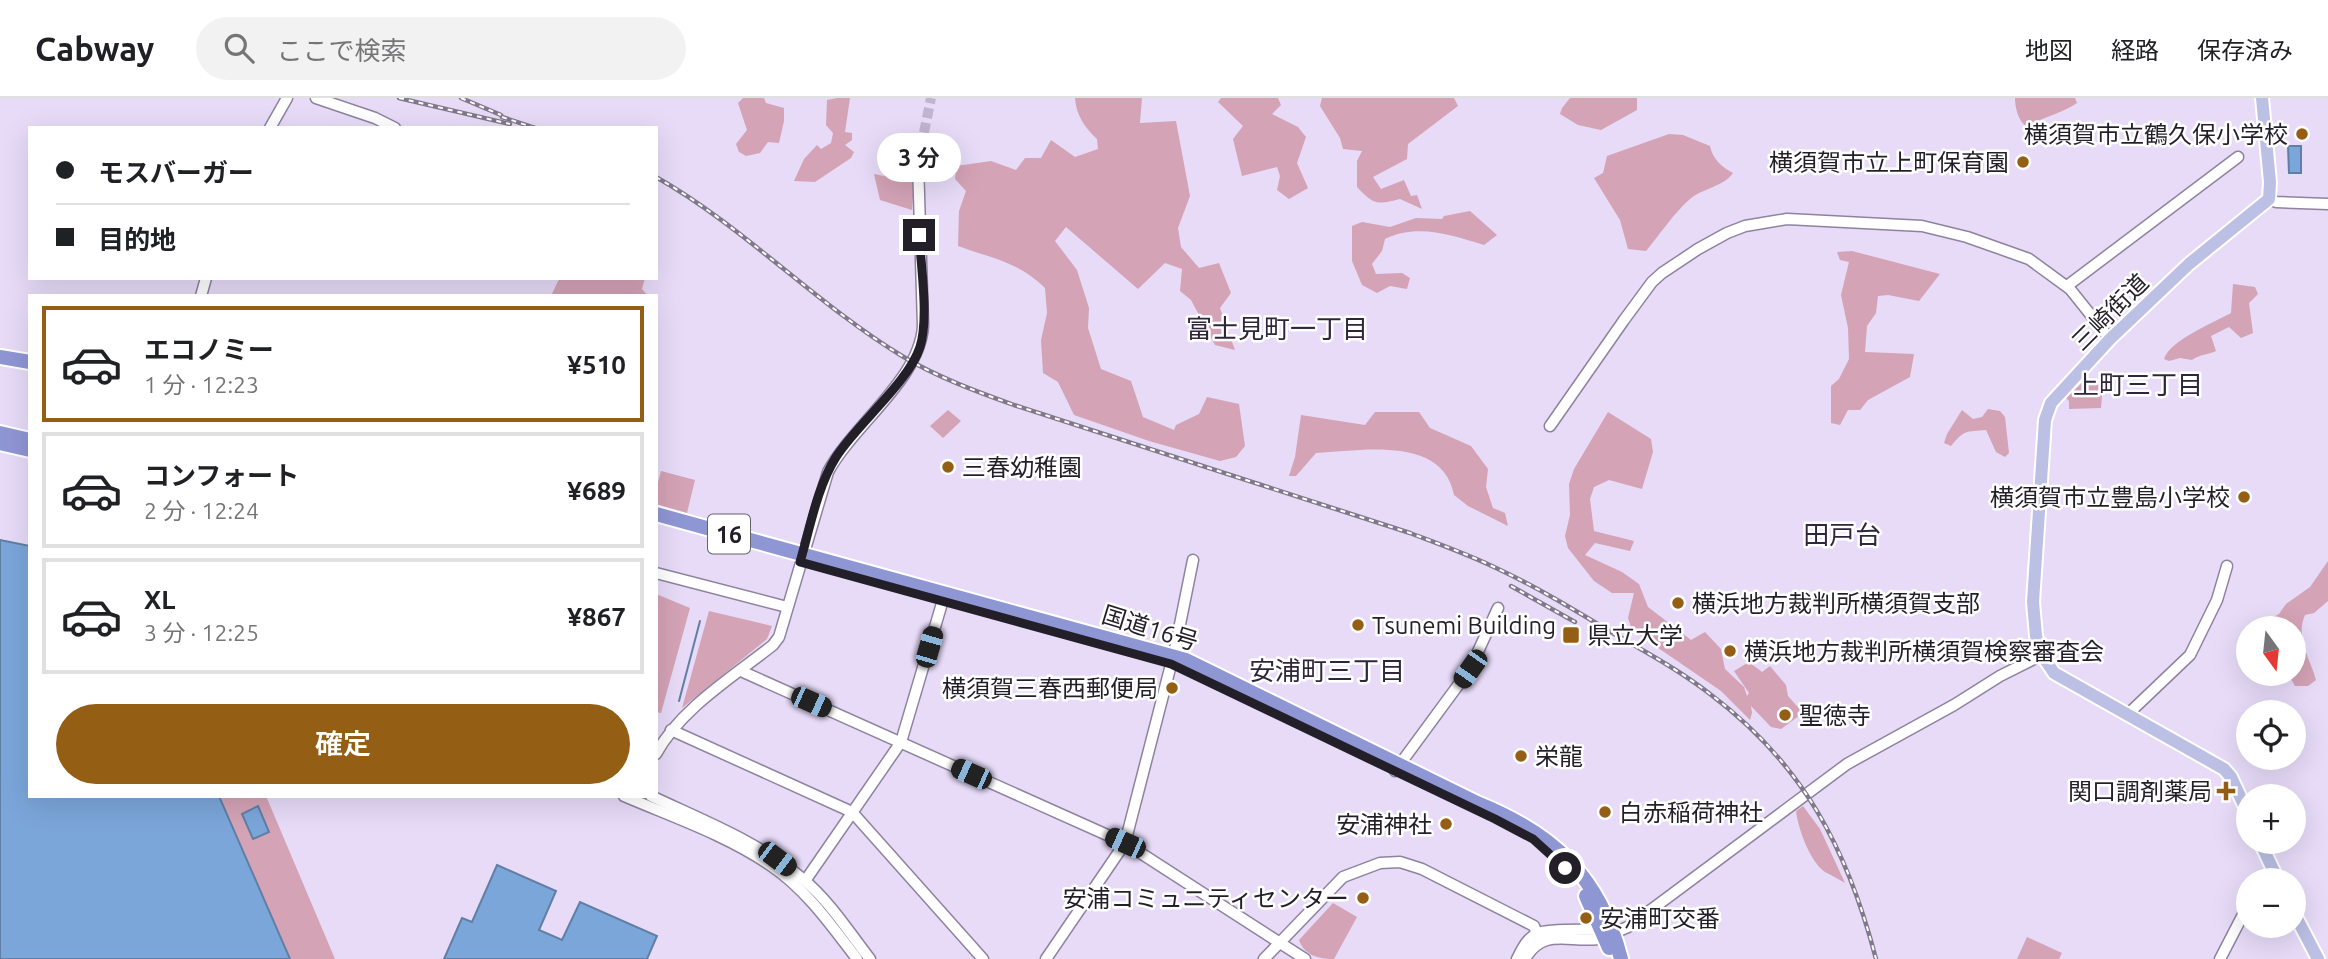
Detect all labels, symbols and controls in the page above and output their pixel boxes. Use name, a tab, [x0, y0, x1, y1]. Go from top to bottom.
search box	[196, 17, 686, 80]
icon: search	[220, 29, 258, 67]
text: Cabway	[35, 30, 154, 67]
text: ここで検索	[276, 36, 406, 65]
text: 地図	[2025, 37, 2073, 64]
text: 経路	[2111, 37, 2159, 64]
text: 保存済み	[2197, 37, 2293, 64]
place label: 横須賀市立鶴久保小学校	[2024, 121, 2288, 148]
marker: 横須賀市立鶴久保小学校	[2294, 126, 2310, 142]
callout: 3 分	[877, 134, 961, 183]
text: 3 分	[898, 145, 940, 170]
place label: 横須賀市立上町保育園	[1769, 149, 2009, 176]
marker: 横須賀市立上町保育園	[2015, 154, 2031, 170]
text: モスバーガー	[98, 158, 254, 187]
route end	[903, 219, 935, 251]
text: 目的地	[98, 225, 176, 254]
street label: 三崎街道	[2067, 269, 2153, 355]
district label: 富士見町一丁目	[1186, 314, 1368, 343]
icon: car	[60, 333, 123, 396]
text: エコノミー	[144, 335, 274, 364]
text: ¥510	[567, 350, 626, 379]
district label: 上町三丁目	[2073, 370, 2203, 399]
text: 1 分 · 12:23	[144, 372, 259, 397]
place label: 三春幼稚園	[962, 454, 1082, 481]
icon: car	[60, 459, 123, 522]
marker: 三春幼稚園	[940, 459, 956, 475]
text: コンフォート	[144, 461, 299, 490]
text: ¥689	[567, 476, 626, 505]
place label: 横須賀市立豊島小学校	[1990, 484, 2230, 511]
marker: 横須賀市立豊島小学校	[2236, 489, 2252, 505]
text: 2 分 · 12:24	[144, 498, 259, 523]
road number: 16	[708, 514, 750, 554]
district label: 田戸台	[1803, 520, 1881, 549]
icon: car	[60, 585, 123, 648]
text: XL	[144, 585, 175, 614]
place label: 横浜地方裁判所横須賀支部	[1692, 590, 1980, 617]
marker: 横浜地方裁判所横須賀支部	[1670, 595, 1686, 611]
street label: 国道16号	[1099, 601, 1201, 655]
text: ¥867	[567, 602, 626, 631]
place label: Tsunemi Building	[1372, 612, 1556, 639]
north arrow	[2236, 616, 2306, 686]
map controls	[2236, 616, 2306, 938]
marker: Tsunemi Building	[1350, 617, 1366, 633]
text: 3 分 · 12:25	[144, 620, 259, 645]
place label: 県立大学	[1587, 622, 1683, 649]
car	[914, 624, 945, 670]
marker: 県立大学	[1561, 625, 1581, 645]
place label: 横浜地方裁判所横須賀検察審査会	[1744, 638, 2104, 665]
marker: 横浜地方裁判所横須賀検察審査会	[1722, 643, 1738, 659]
car	[1450, 646, 1491, 692]
district label: 安浦町三丁目	[1249, 656, 1405, 685]
place label: 横須賀三春西郵便局	[942, 675, 1158, 702]
marker: 横須賀三春西郵便局	[1164, 680, 1180, 696]
car	[788, 684, 835, 720]
button: locate	[2236, 700, 2306, 770]
place label: 聖徳寺	[1799, 702, 1871, 729]
button: 確定	[56, 704, 630, 784]
marker: 聖徳寺	[1777, 707, 1793, 723]
place label: 栄龍	[1535, 743, 1583, 770]
marker: 栄龍	[1513, 748, 1529, 764]
car	[948, 756, 995, 792]
place label: 関口調剤薬局	[2068, 778, 2212, 805]
marker: 関口調剤薬局	[2218, 783, 2234, 799]
button: +	[2236, 784, 2306, 854]
place label: 白赤稲荷神社	[1619, 799, 1763, 826]
marker: 白赤稲荷神社	[1597, 804, 1613, 820]
place label: 安浦神社	[1336, 811, 1432, 838]
marker: 安浦神社	[1438, 816, 1454, 832]
car	[1102, 825, 1149, 861]
car	[754, 838, 801, 880]
route start	[1549, 852, 1581, 884]
button: −	[2236, 868, 2306, 938]
place label: 安浦コミュニティセンター	[1062, 885, 1349, 912]
marker: 安浦コミュニティセンター	[1355, 890, 1371, 906]
place label: 安浦町交番	[1600, 905, 1720, 932]
marker: 安浦町交番	[1578, 910, 1594, 926]

